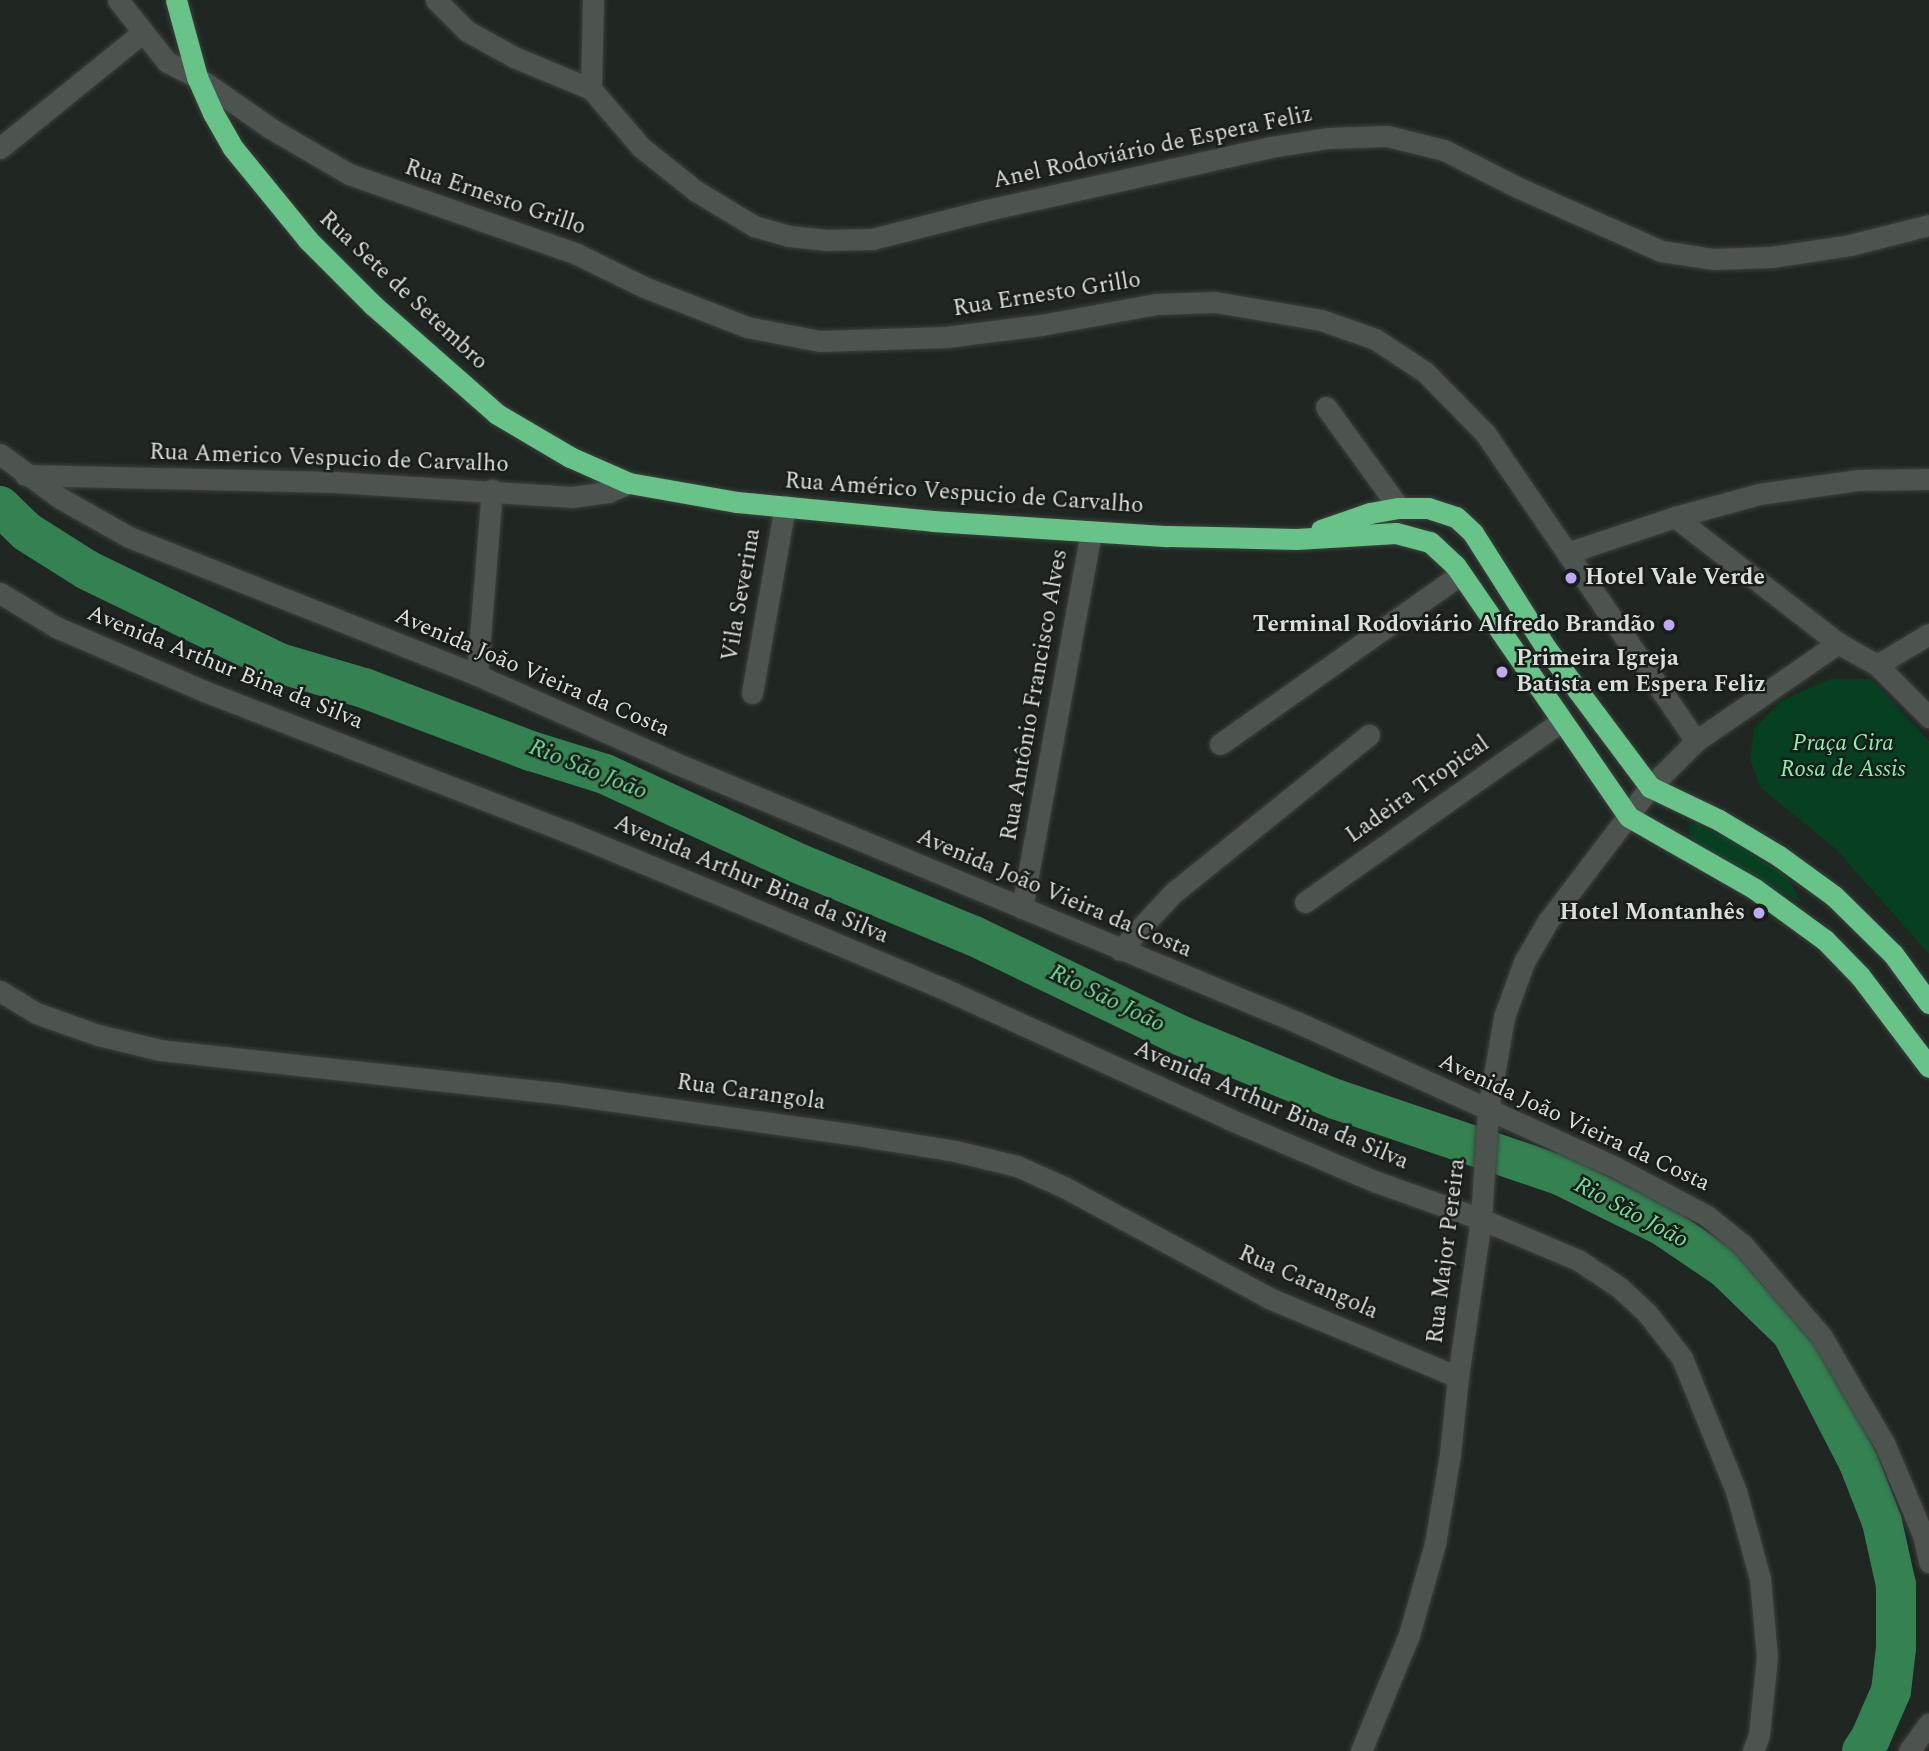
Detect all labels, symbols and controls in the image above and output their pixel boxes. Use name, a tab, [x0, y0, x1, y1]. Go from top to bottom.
street label: Anel Rodoviário de Espera Feliz	[991, 101, 1315, 195]
street label: Rua Ernesto Grillo	[401, 154, 589, 242]
street label: Rua Sete de Setembro	[313, 206, 493, 376]
street label: Rua Ernesto Grillo	[951, 267, 1143, 323]
street label: Rua Americo Vespucio de Carvalho	[149, 439, 509, 479]
street label: Rua Américo Vespucio de Carvalho	[784, 468, 1144, 520]
street label: Vila Severina	[717, 526, 767, 664]
street label: Rua Antônio Francisco Alves	[996, 547, 1074, 843]
place label: Hotel Vale Verde	[1585, 564, 1765, 592]
marker: Hotel Vale Verde	[1563, 570, 1579, 586]
street label: Avenida Arthur Bina da Silva	[83, 600, 367, 736]
street label: Avenida João Vieira da Costa	[390, 602, 674, 744]
place label: Terminal Rodoviário Alfredo Brandão	[1253, 611, 1655, 639]
marker: Terminal Rodoviário Alfredo Brandão	[1661, 617, 1677, 633]
place label: Primeira Igreja Batista em Espera Feliz	[1516, 645, 1766, 699]
marker: Primeira Igreja Batista em Espera Feliz	[1494, 664, 1510, 680]
street label: Ladeira Tropical	[1341, 730, 1495, 850]
park label: Praça Cira Rosa de Assis	[1780, 730, 1906, 784]
water label: Rio São João	[525, 733, 651, 807]
street label: Avenida Arthur Bina da Silva	[610, 810, 892, 950]
street label: Avenida João Vieira da Costa	[912, 823, 1196, 965]
place label: Hotel Montanhês	[1560, 899, 1745, 927]
marker: Hotel Montanhês	[1751, 905, 1767, 921]
water label: Rio São João	[1045, 959, 1169, 1039]
street label: Avenida Arthur Bina da Silva	[1130, 1036, 1412, 1176]
street label: Avenida João Vieira da Costa	[1434, 1048, 1714, 1198]
street label: Rua Carangola	[675, 1069, 827, 1117]
street label: Rua Major Pereira	[1422, 1157, 1472, 1345]
water label: Rio São João	[1569, 1171, 1693, 1255]
street label: Rua Carangola	[1234, 1240, 1382, 1326]

